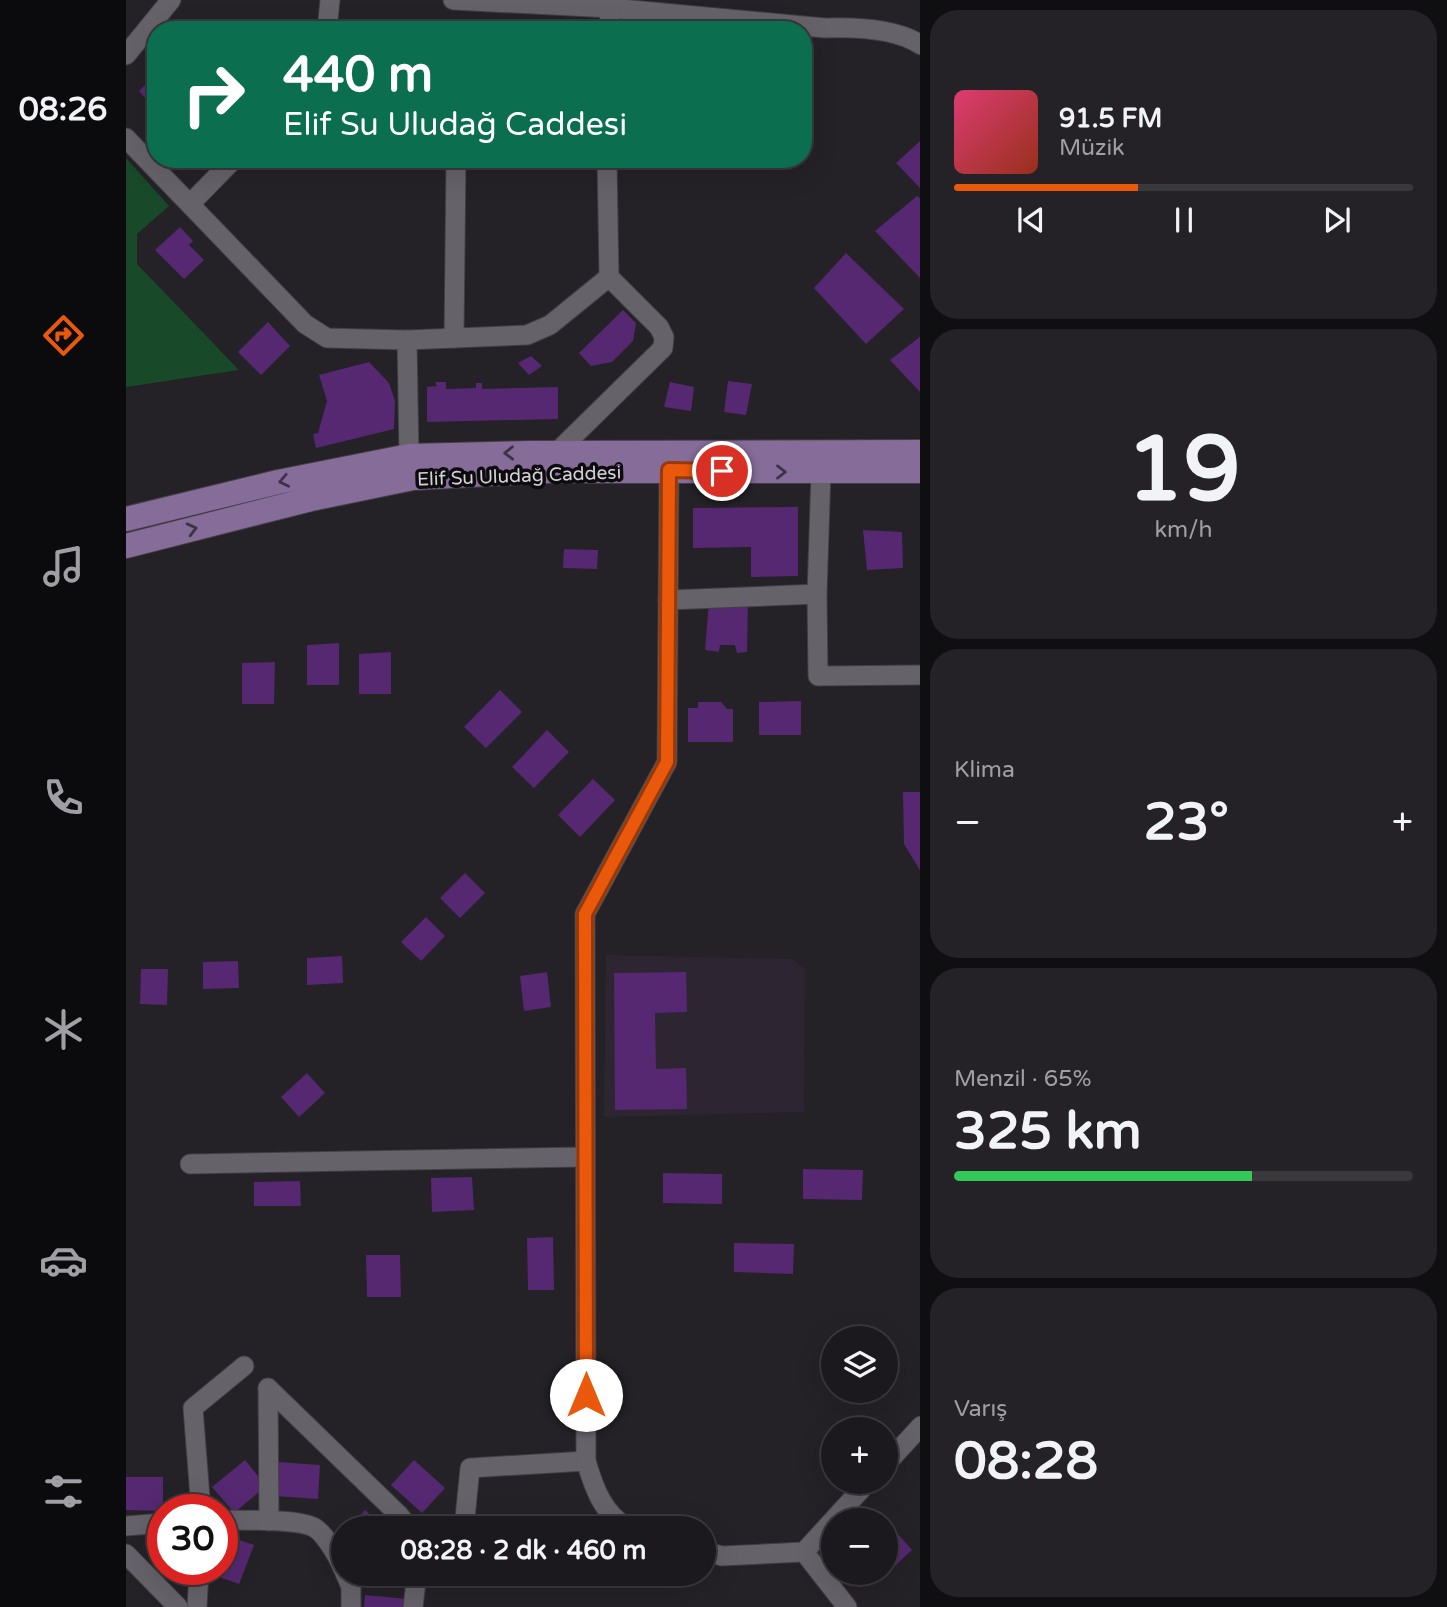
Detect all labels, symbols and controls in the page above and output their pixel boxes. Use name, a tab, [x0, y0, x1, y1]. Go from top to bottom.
text: 440 m	[283, 46, 433, 105]
icon: right	[168, 49, 259, 140]
text: 08:26	[19, 91, 107, 129]
text: 91.5 FM	[1059, 103, 1162, 134]
text: Elif Su Uludağ Caddesi	[283, 106, 627, 144]
text: Müzik	[1059, 134, 1125, 162]
icon: previous	[1012, 201, 1050, 239]
icon: pause	[1165, 201, 1203, 239]
icon: next	[1318, 201, 1356, 239]
icon: directions	[39, 311, 88, 360]
text: 19	[1126, 415, 1241, 525]
pin	[692, 441, 752, 501]
one-way arrow	[503, 445, 514, 461]
icon: arrive	[703, 452, 741, 490]
street label: Elif Su Uludağ Caddesi	[417, 461, 622, 491]
one-way arrow	[776, 464, 787, 480]
one-way arrow	[278, 472, 290, 487]
text: km/h	[1155, 516, 1212, 544]
one-way arrow	[186, 523, 198, 537]
icon: music	[39, 542, 88, 591]
text: Klima	[954, 756, 1015, 784]
icon: phone	[39, 773, 88, 822]
text: 23°	[1144, 791, 1229, 854]
text: −	[954, 800, 981, 846]
text: +	[1392, 800, 1413, 846]
icon: climate	[39, 1005, 88, 1054]
text: Menzil · 65%	[954, 1065, 1091, 1093]
text: 325 km	[954, 1100, 1142, 1163]
icon: car	[39, 1236, 88, 1285]
map controls	[821, 1326, 898, 1585]
button: layers	[821, 1326, 898, 1403]
position arrow	[549, 1358, 623, 1432]
text: Varış	[954, 1395, 1007, 1423]
button: +	[821, 1417, 898, 1494]
text: 08:28	[954, 1430, 1098, 1493]
icon: filters	[39, 1467, 88, 1516]
speed limit sign: 30	[147, 1494, 238, 1585]
button: −	[821, 1508, 898, 1585]
text: 08:28 · 2 dk · 460 m	[401, 1535, 646, 1566]

